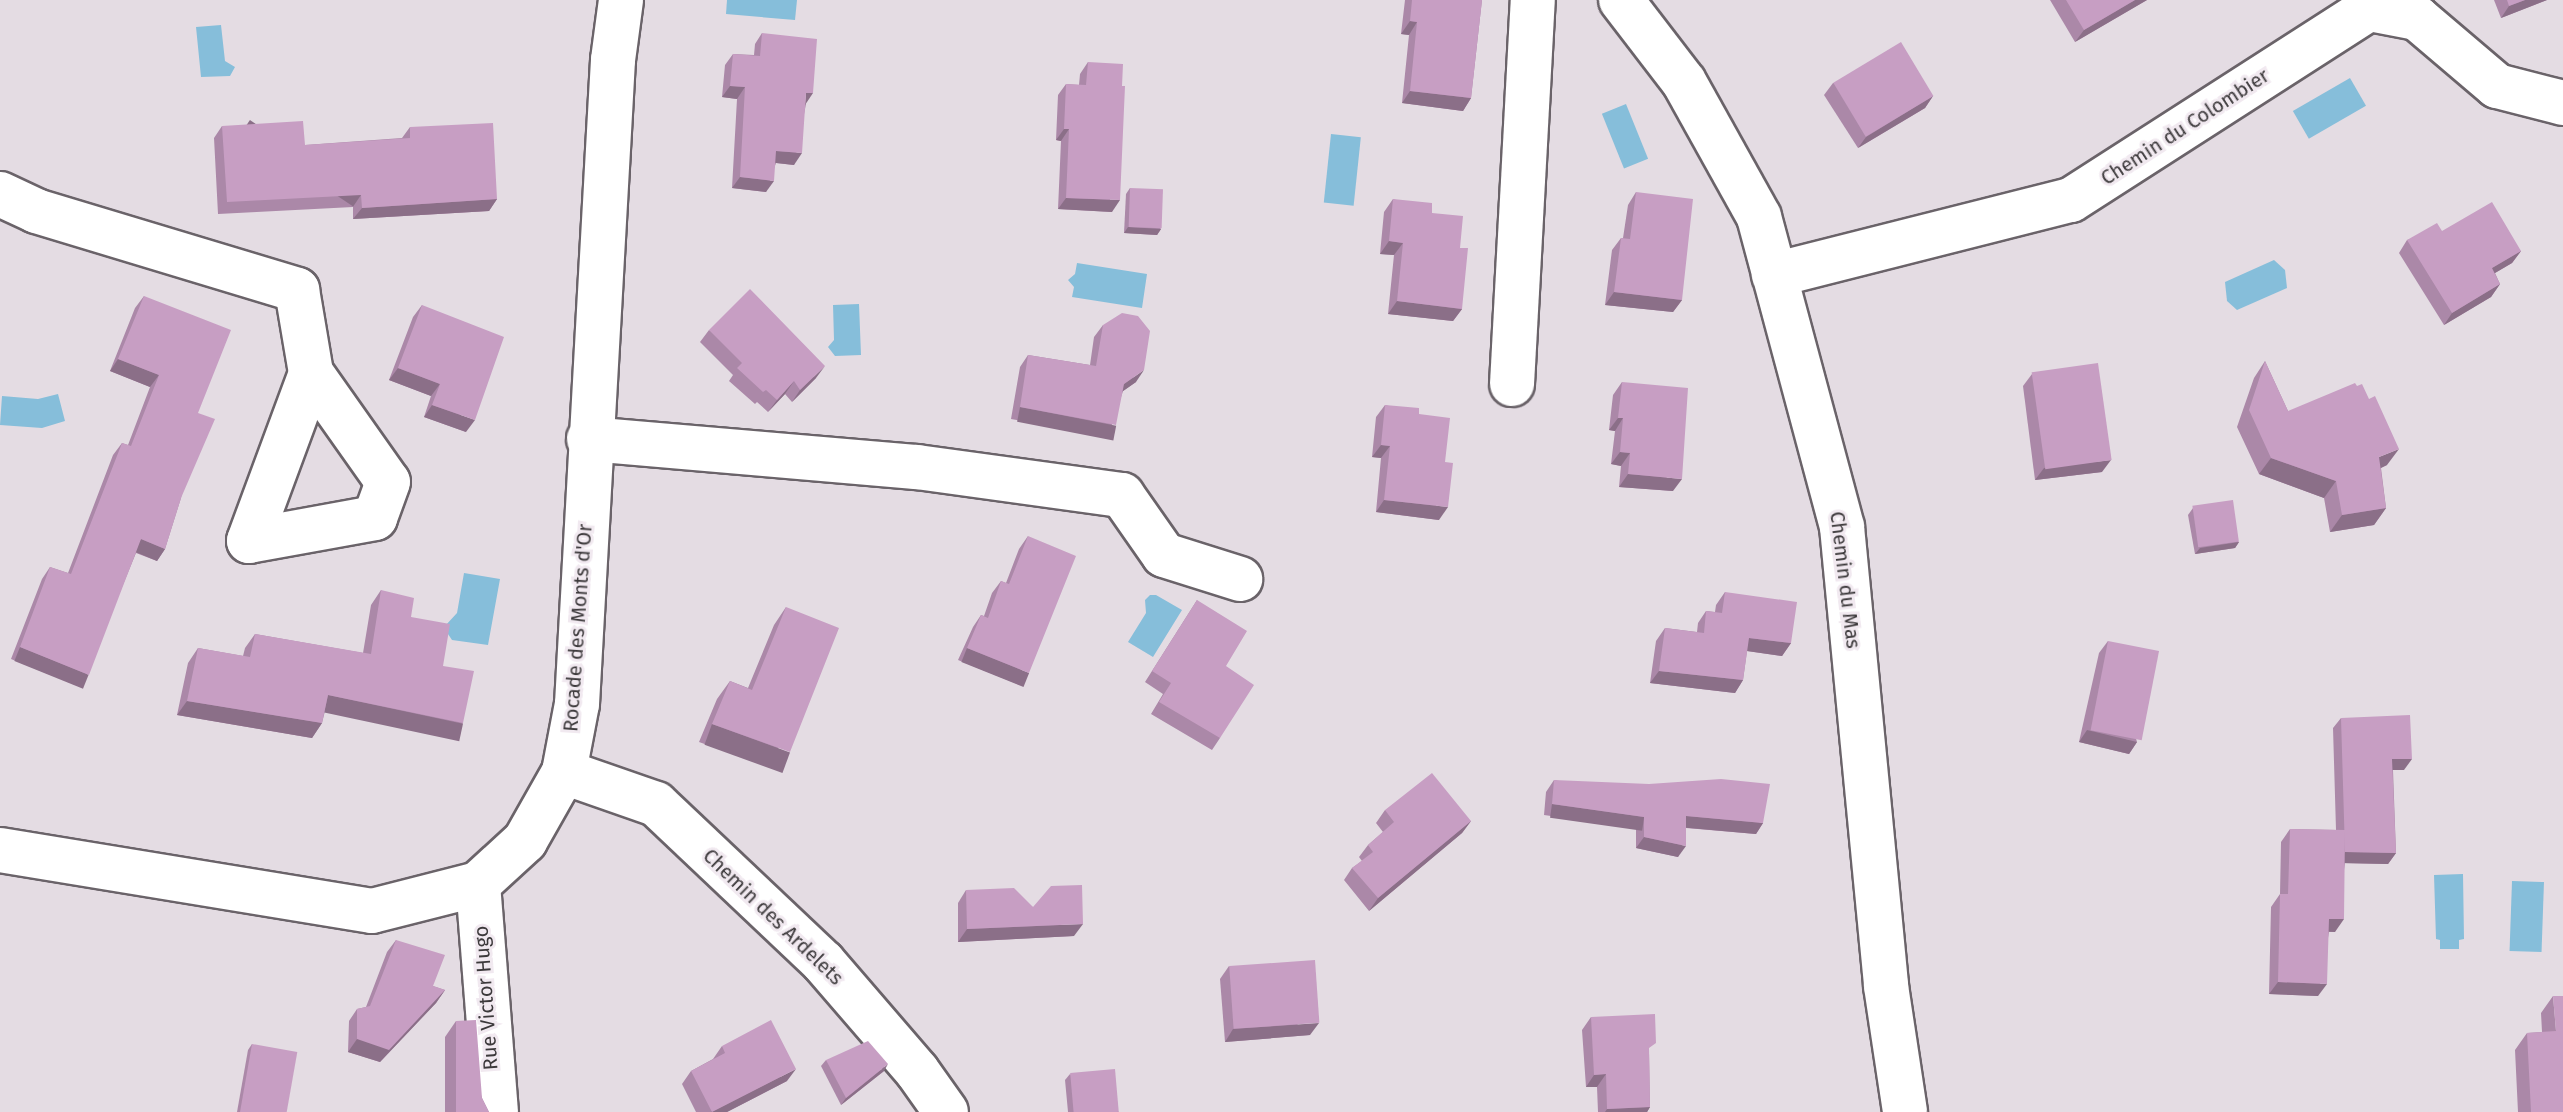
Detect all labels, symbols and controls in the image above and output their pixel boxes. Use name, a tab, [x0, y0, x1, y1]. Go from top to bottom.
street label: Chemin du Colombier	[2096, 64, 2274, 190]
street label: Chemin du Mas	[1825, 510, 1865, 650]
street label: Rocade des Monts d'Or	[559, 523, 597, 733]
street label: Chemin des Ardelets	[698, 844, 848, 990]
street label: Rue Victor Hugo	[469, 925, 503, 1071]

